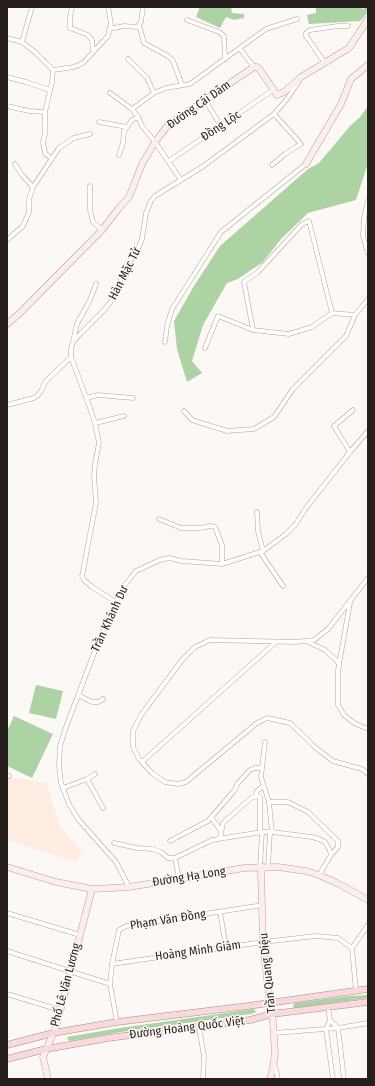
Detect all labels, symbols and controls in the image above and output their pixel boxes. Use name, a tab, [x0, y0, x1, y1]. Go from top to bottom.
street label: Đường Cái Dăm	[164, 78, 234, 132]
street label: Đồng Lộc	[198, 108, 244, 144]
street label: Hàn Mặc Tử	[106, 246, 144, 302]
street label: Trần Khánh Dư	[88, 583, 132, 655]
street label: Đường Hạ Long	[151, 864, 227, 890]
street label: Phạm Văn Đồng	[129, 907, 207, 933]
street label: Trần Quang Diệu	[257, 932, 279, 1014]
street label: Hoàng Minh Giám	[154, 938, 242, 964]
street label: Phố Lê Văn Lương	[48, 942, 84, 1028]
street label: Đường Hoàng Quốc Việt	[129, 1014, 245, 1042]

